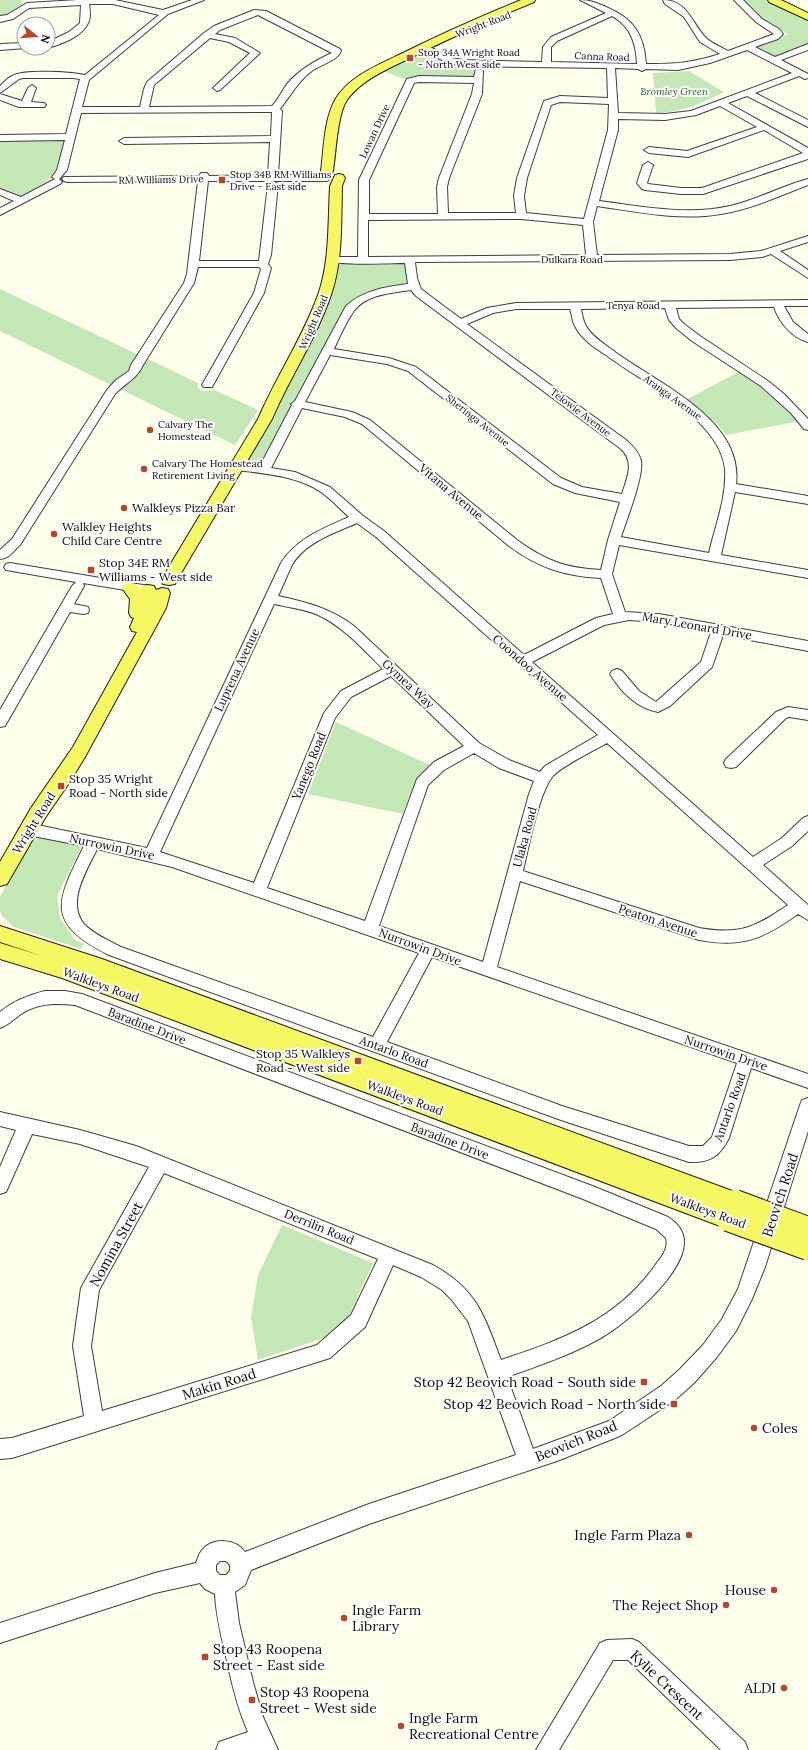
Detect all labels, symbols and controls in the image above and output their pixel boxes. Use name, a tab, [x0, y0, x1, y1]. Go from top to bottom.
street label: Wright Road	[454, 8, 513, 41]
north arrow	[16, 16, 56, 56]
text: N	[37, 33, 54, 46]
place label: Stop 34A Wright Road - North West side	[418, 46, 520, 71]
street label: Canna Road	[574, 49, 630, 64]
marker: Stop 34A Wright Road - North West side	[405, 53, 415, 63]
park label: Bromley Green	[640, 85, 709, 98]
street label: Lowan Drive	[356, 102, 393, 160]
place label: Stop 34B RM Williams Drive - East side	[230, 168, 332, 193]
street label: RM Williams Drive	[118, 172, 204, 187]
marker: Stop 34B RM Williams Drive - East side	[217, 175, 227, 185]
street label: Dulkara Road	[541, 253, 603, 266]
street label: Wright Road	[296, 293, 331, 352]
street label: Tenya Road	[606, 299, 660, 312]
street label: Aranga Avenue	[640, 371, 705, 423]
street label: Telowie Avenue	[548, 385, 614, 440]
street label: Sheringa Avenue	[443, 391, 513, 450]
place label: Calvary The Homestead	[158, 418, 214, 443]
marker: Calvary The Homestead	[145, 425, 155, 435]
place label: Calvary The Homestead Retirement Living	[152, 457, 263, 482]
street label: Vitana Avenue	[415, 460, 487, 523]
marker: Calvary The Homestead Retirement Living	[139, 464, 149, 474]
place label: Walkleys Pizza Bar	[132, 500, 236, 515]
marker: Walkleys Pizza Bar	[119, 503, 129, 513]
place label: Walkley Heights Child Care Centre	[62, 519, 163, 548]
marker: Walkley Heights Child Care Centre	[49, 529, 59, 539]
place label: Stop 34E RM Williams - West side	[99, 555, 213, 584]
marker: Stop 34E RM Williams - West side	[86, 565, 96, 575]
street label: Mary Leonard Drive	[641, 608, 754, 643]
street label: Luprena Avenue	[211, 625, 263, 714]
street label: Coondoo Avenue	[490, 631, 571, 705]
street label: Gymea Way	[379, 656, 438, 712]
street label: Yanego Road	[288, 730, 329, 803]
place label: Stop 35 Wright Road - North side	[69, 771, 168, 800]
marker: Stop 35 Wright Road - North side	[56, 781, 66, 791]
street label: Wright Road	[9, 789, 58, 856]
street label: Ulaka Road	[509, 805, 540, 869]
street label: Nurrowin Drive	[68, 830, 157, 863]
street label: Peaton Avenue	[617, 901, 700, 941]
street label: Nurrowin Drive	[377, 925, 464, 969]
street label: Walkleys Road	[61, 964, 141, 1005]
street label: Baradine Drive	[106, 1004, 189, 1047]
street label: Nurrowin Drive	[683, 1031, 770, 1074]
street label: Antarlo Road	[357, 1032, 431, 1071]
place label: Stop 35 Walkleys Road - West side	[256, 1046, 350, 1075]
marker: Stop 35 Walkleys Road - West side	[353, 1056, 363, 1066]
street label: Antarlo Road	[710, 1070, 749, 1144]
street label: Walkleys Road	[365, 1077, 445, 1118]
street label: Baradine Drive	[409, 1119, 492, 1162]
street label: Beovich Road	[758, 1151, 802, 1239]
street label: Walkleys Road	[668, 1190, 748, 1231]
street label: Nomina Street	[85, 1198, 147, 1290]
street label: Derrilin Road	[282, 1206, 356, 1247]
street label: Makin Road	[180, 1364, 258, 1404]
place label: Stop 42 Beovich Road - South side	[414, 1373, 636, 1391]
marker: Stop 42 Beovich Road - South side	[639, 1377, 649, 1387]
place label: Stop 42 Beovich Road - North side	[443, 1395, 666, 1413]
marker: Stop 42 Beovich Road - North side	[669, 1399, 679, 1409]
street label: Beovich Road	[532, 1416, 620, 1466]
place label: Coles	[762, 1419, 798, 1437]
marker: Coles	[749, 1423, 759, 1433]
place label: Ingle Farm Plaza	[574, 1526, 681, 1544]
marker: Ingle Farm Plaza	[684, 1530, 694, 1540]
place label: House	[725, 1581, 766, 1599]
marker: House	[769, 1585, 779, 1595]
place label: The Reject Shop	[613, 1596, 718, 1614]
marker: The Reject Shop	[721, 1600, 731, 1610]
place label: Ingle Farm Library	[352, 1601, 422, 1635]
marker: Ingle Farm Library	[339, 1613, 349, 1623]
place label: Stop 43 Roopena Street - East side	[213, 1640, 325, 1674]
street label: Kylie Crescent	[626, 1646, 708, 1724]
marker: Stop 43 Roopena Street - East side	[200, 1652, 210, 1662]
place label: ALDI	[743, 1679, 776, 1697]
place label: Stop 43 Roopena Street - West side	[260, 1683, 377, 1717]
marker: ALDI	[779, 1683, 789, 1693]
marker: Stop 43 Roopena Street - West side	[247, 1695, 257, 1705]
place label: Ingle Farm Recreational Centre	[409, 1709, 539, 1743]
marker: Ingle Farm Recreational Centre	[396, 1721, 406, 1731]

